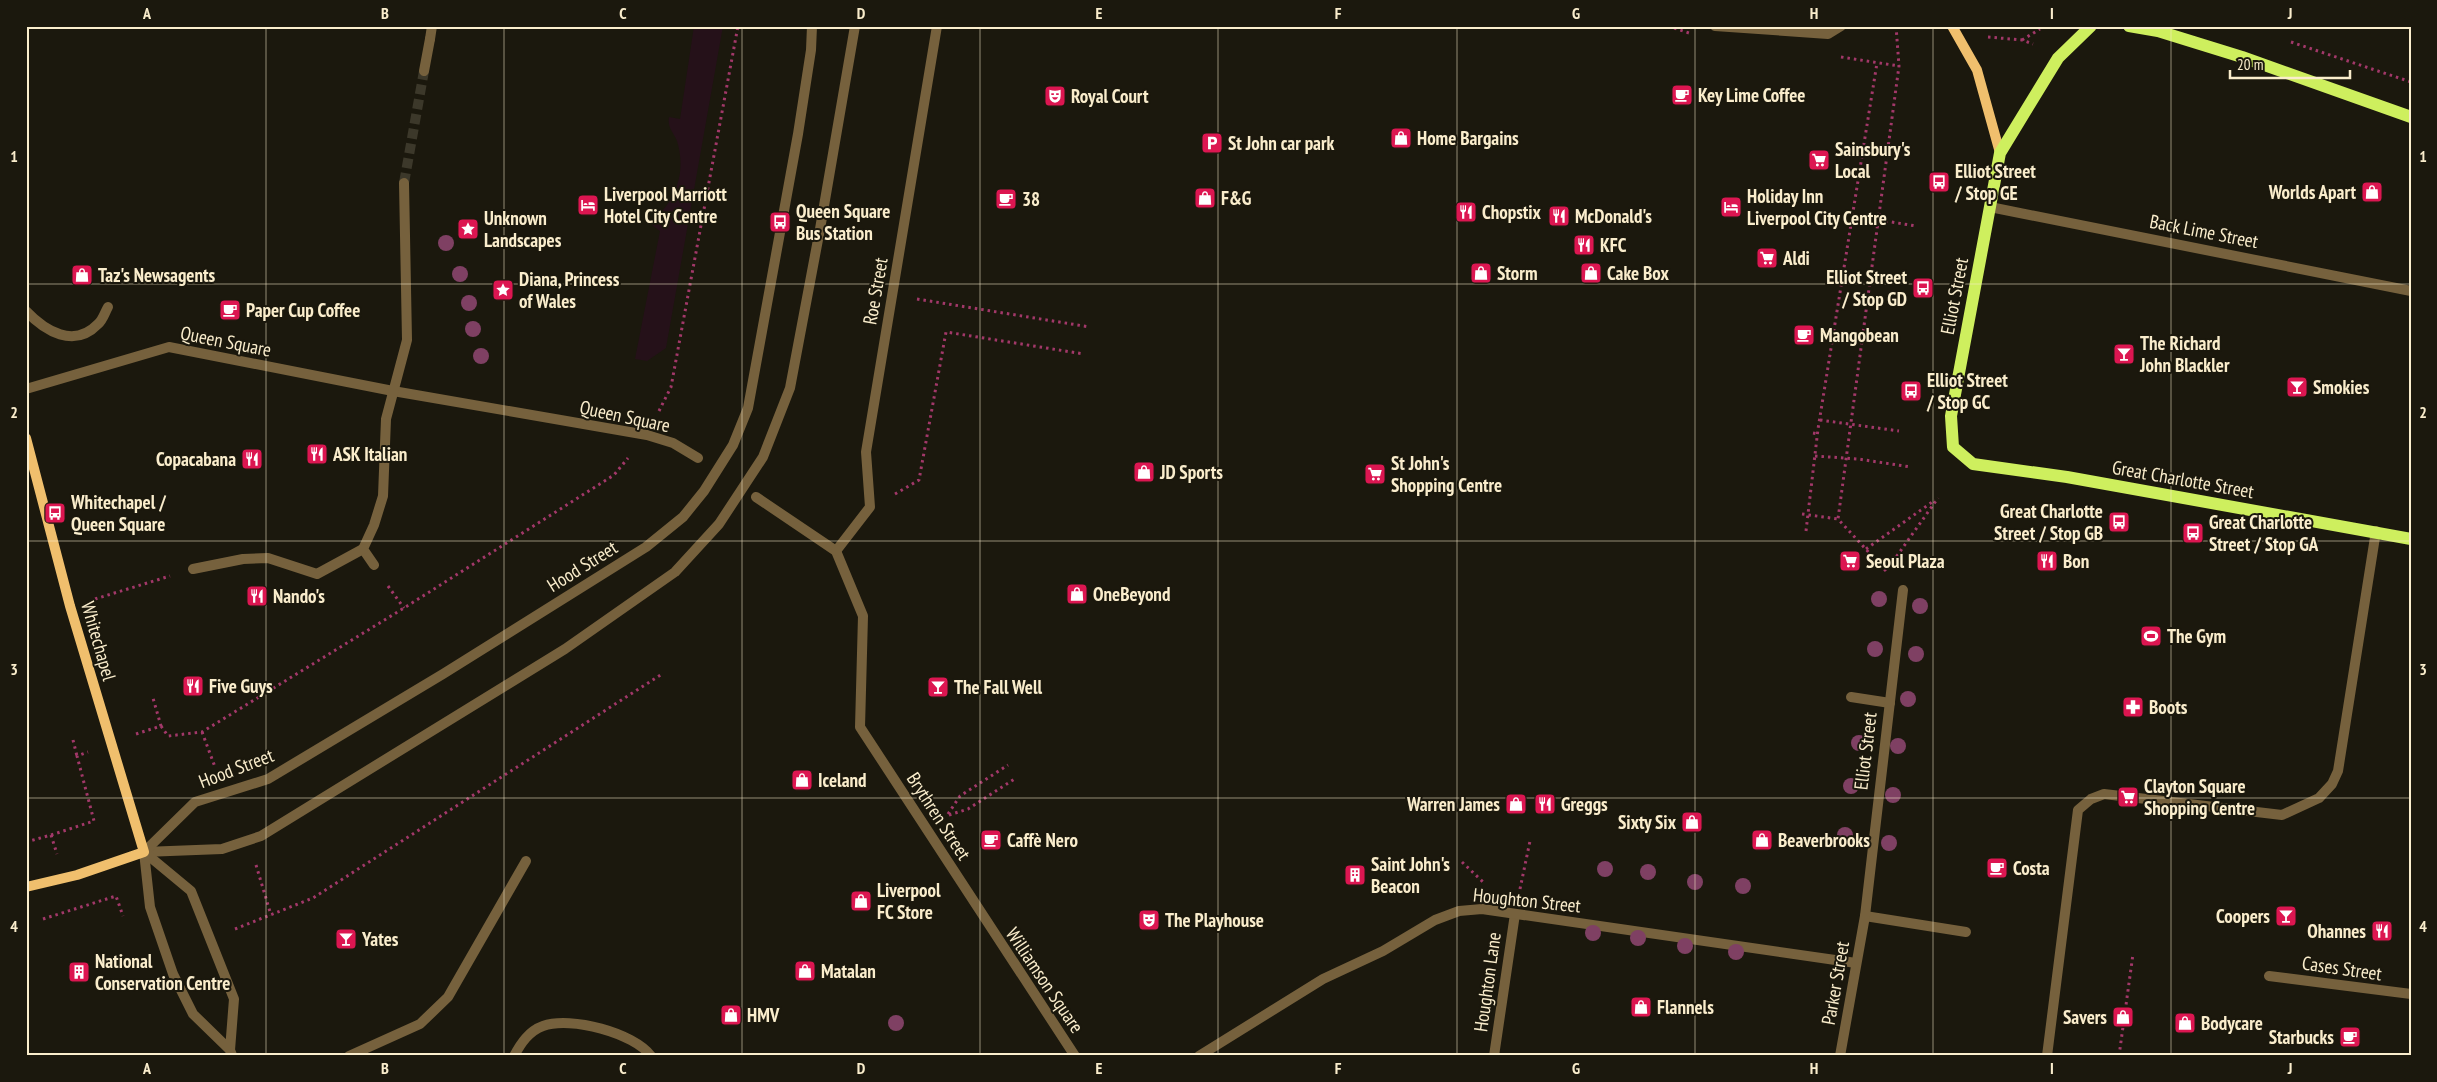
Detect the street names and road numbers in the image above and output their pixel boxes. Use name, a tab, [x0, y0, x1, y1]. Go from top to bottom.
street label: Back Lime Street	[2148, 209, 2261, 253]
street label: Roe Street	[857, 255, 893, 326]
street label: Elliot Street	[1935, 255, 1973, 337]
street label: Queen Square	[179, 320, 274, 362]
street label: Queen Square	[578, 395, 673, 437]
street label: Great Charlotte Street	[2110, 455, 2256, 503]
street label: Hood Street	[542, 535, 622, 597]
street label: Whitechapel	[76, 599, 122, 684]
street label: Elliot Street	[1848, 710, 1882, 791]
street label: Hood Street	[195, 743, 278, 793]
street label: Brythren Street	[902, 768, 977, 865]
street label: Houghton Street	[1472, 882, 1583, 918]
street label: Williamson Square	[1001, 923, 1089, 1037]
street label: Houghton Lane	[1468, 931, 1506, 1033]
street label: Parker Street	[1816, 939, 1854, 1027]
street label: Cases Street	[2301, 951, 2384, 986]

